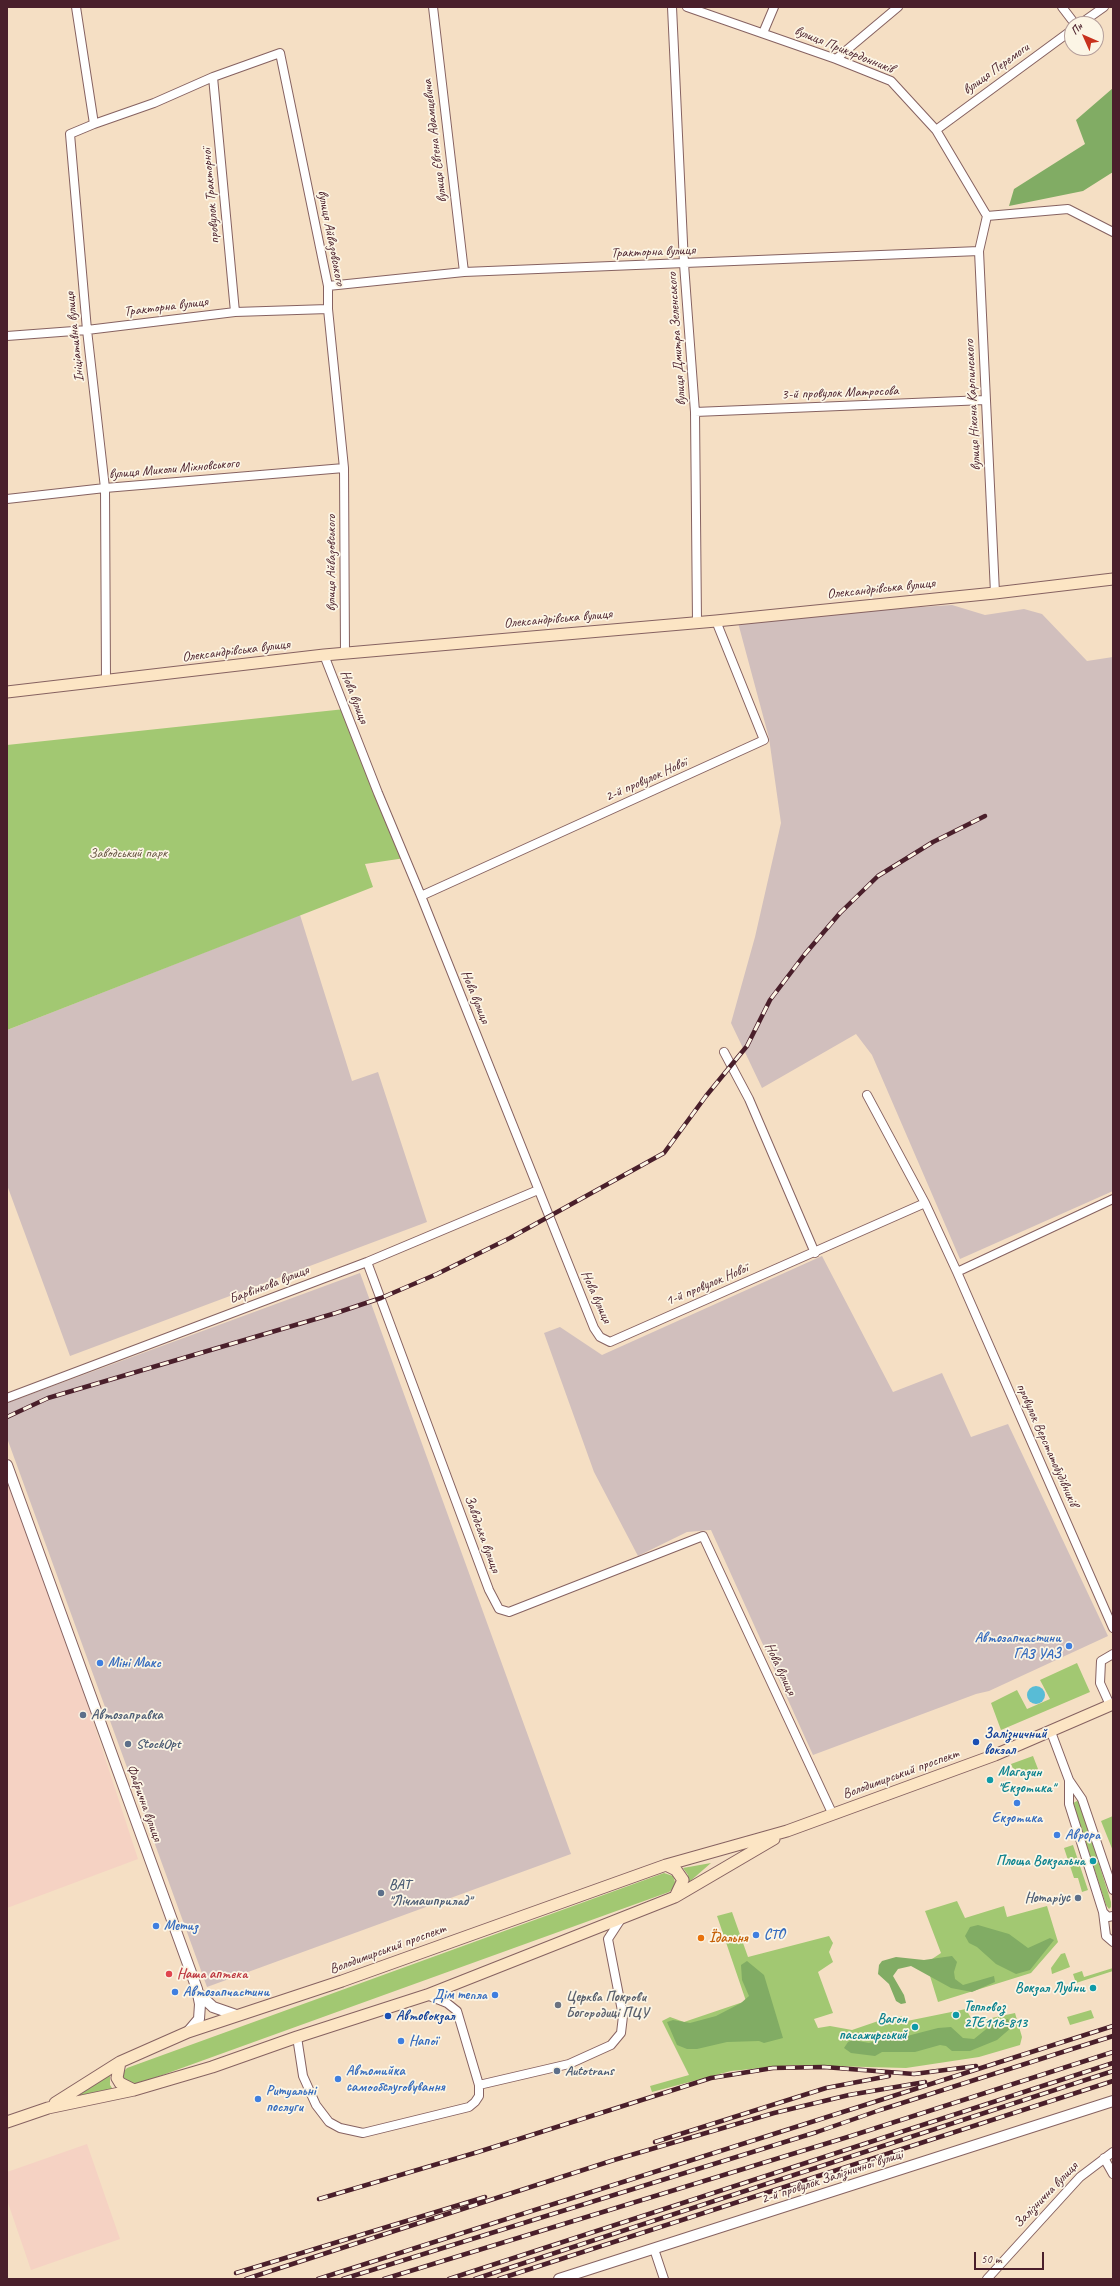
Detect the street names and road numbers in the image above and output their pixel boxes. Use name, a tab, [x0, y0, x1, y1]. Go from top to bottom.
street label: вулиця Прикордонників	[792, 22, 896, 78]
street label: вулиця Перемоги	[960, 39, 1032, 99]
street label: вулиця Євгена Адамцевича	[419, 78, 451, 204]
street label: провулок Тракторної	[198, 147, 224, 245]
street label: вулиця Айвазовського	[313, 189, 349, 287]
street label: Тракторна вулиця	[611, 242, 695, 262]
street label: вулиця Дмитра Зеленського	[664, 272, 690, 406]
street label: Ініціативна вулиця	[62, 291, 88, 383]
street label: Тракторна вулиця	[123, 294, 209, 320]
street label: вулиця Нікона Карпинського	[961, 339, 985, 471]
street label: 3-й провулок Матросова	[781, 383, 899, 403]
street label: вулиця Миколи Міхновського	[108, 455, 240, 483]
street label: вулиця Айвазовського	[323, 514, 339, 612]
street label: Олександрівська вулиця	[826, 575, 936, 603]
street label: Олександрівська вулиця	[503, 606, 613, 632]
street label: Олександрівська вулиця	[181, 636, 291, 666]
street label: Нова вулиця	[336, 668, 372, 726]
street label: 2-й провулок Нової	[603, 754, 689, 806]
street label: Нова вулиця	[457, 968, 493, 1026]
street label: 1-й провулок Нової	[663, 1260, 751, 1310]
street label: Барвінкова вулиця	[227, 1262, 311, 1308]
street label: Нова вулиця	[577, 1268, 615, 1326]
street label: провулок Верстатобудівників	[1012, 1381, 1082, 1509]
street label: Заводська вулиця	[460, 1493, 504, 1575]
street label: Нова вулиця	[761, 1640, 799, 1698]
street label: Володимирський проспект	[840, 1745, 962, 1803]
street label: Фабрична вулиця	[122, 1762, 166, 1844]
street label: Володимирський проспект	[327, 1920, 449, 1978]
street label: 2-й провулок Залізничної вулиці	[759, 2146, 905, 2208]
street label: Залізнична вулиця	[1010, 2158, 1082, 2232]

